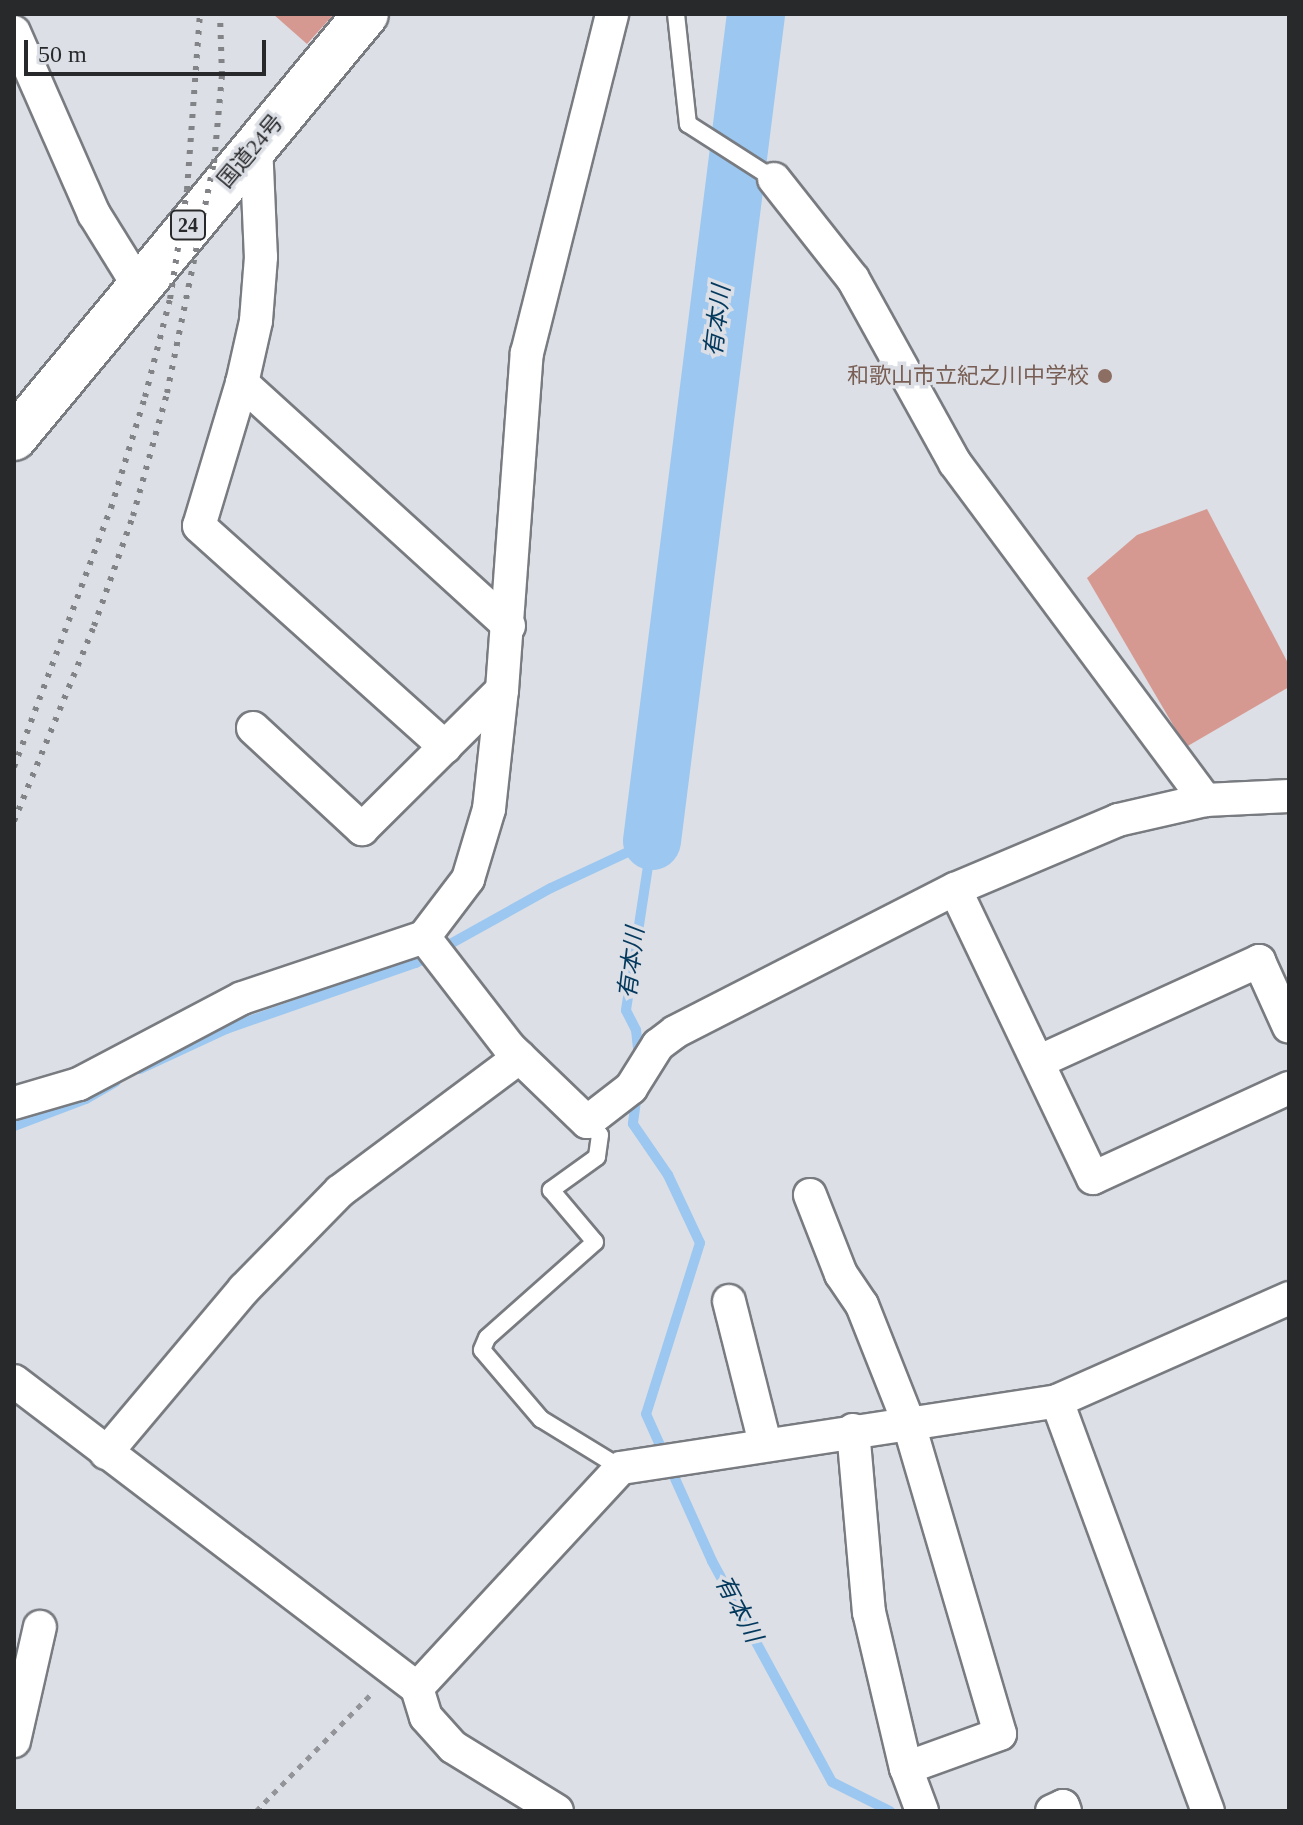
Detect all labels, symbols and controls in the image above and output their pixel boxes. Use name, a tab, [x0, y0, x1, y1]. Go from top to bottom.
scale bar	[28, 24, 270, 74]
text: 50 m	[38, 41, 87, 67]
street label: 国道24号	[212, 109, 288, 193]
road number: 24	[170, 209, 206, 241]
water label: 有本川	[699, 284, 737, 358]
place label: 和歌山市立紀之川中学校	[847, 363, 1089, 389]
marker: 和歌山市立紀之川中学校	[1096, 367, 1114, 385]
water label: 有本川	[613, 926, 651, 1000]
water label: 有本川	[708, 1570, 768, 1648]

